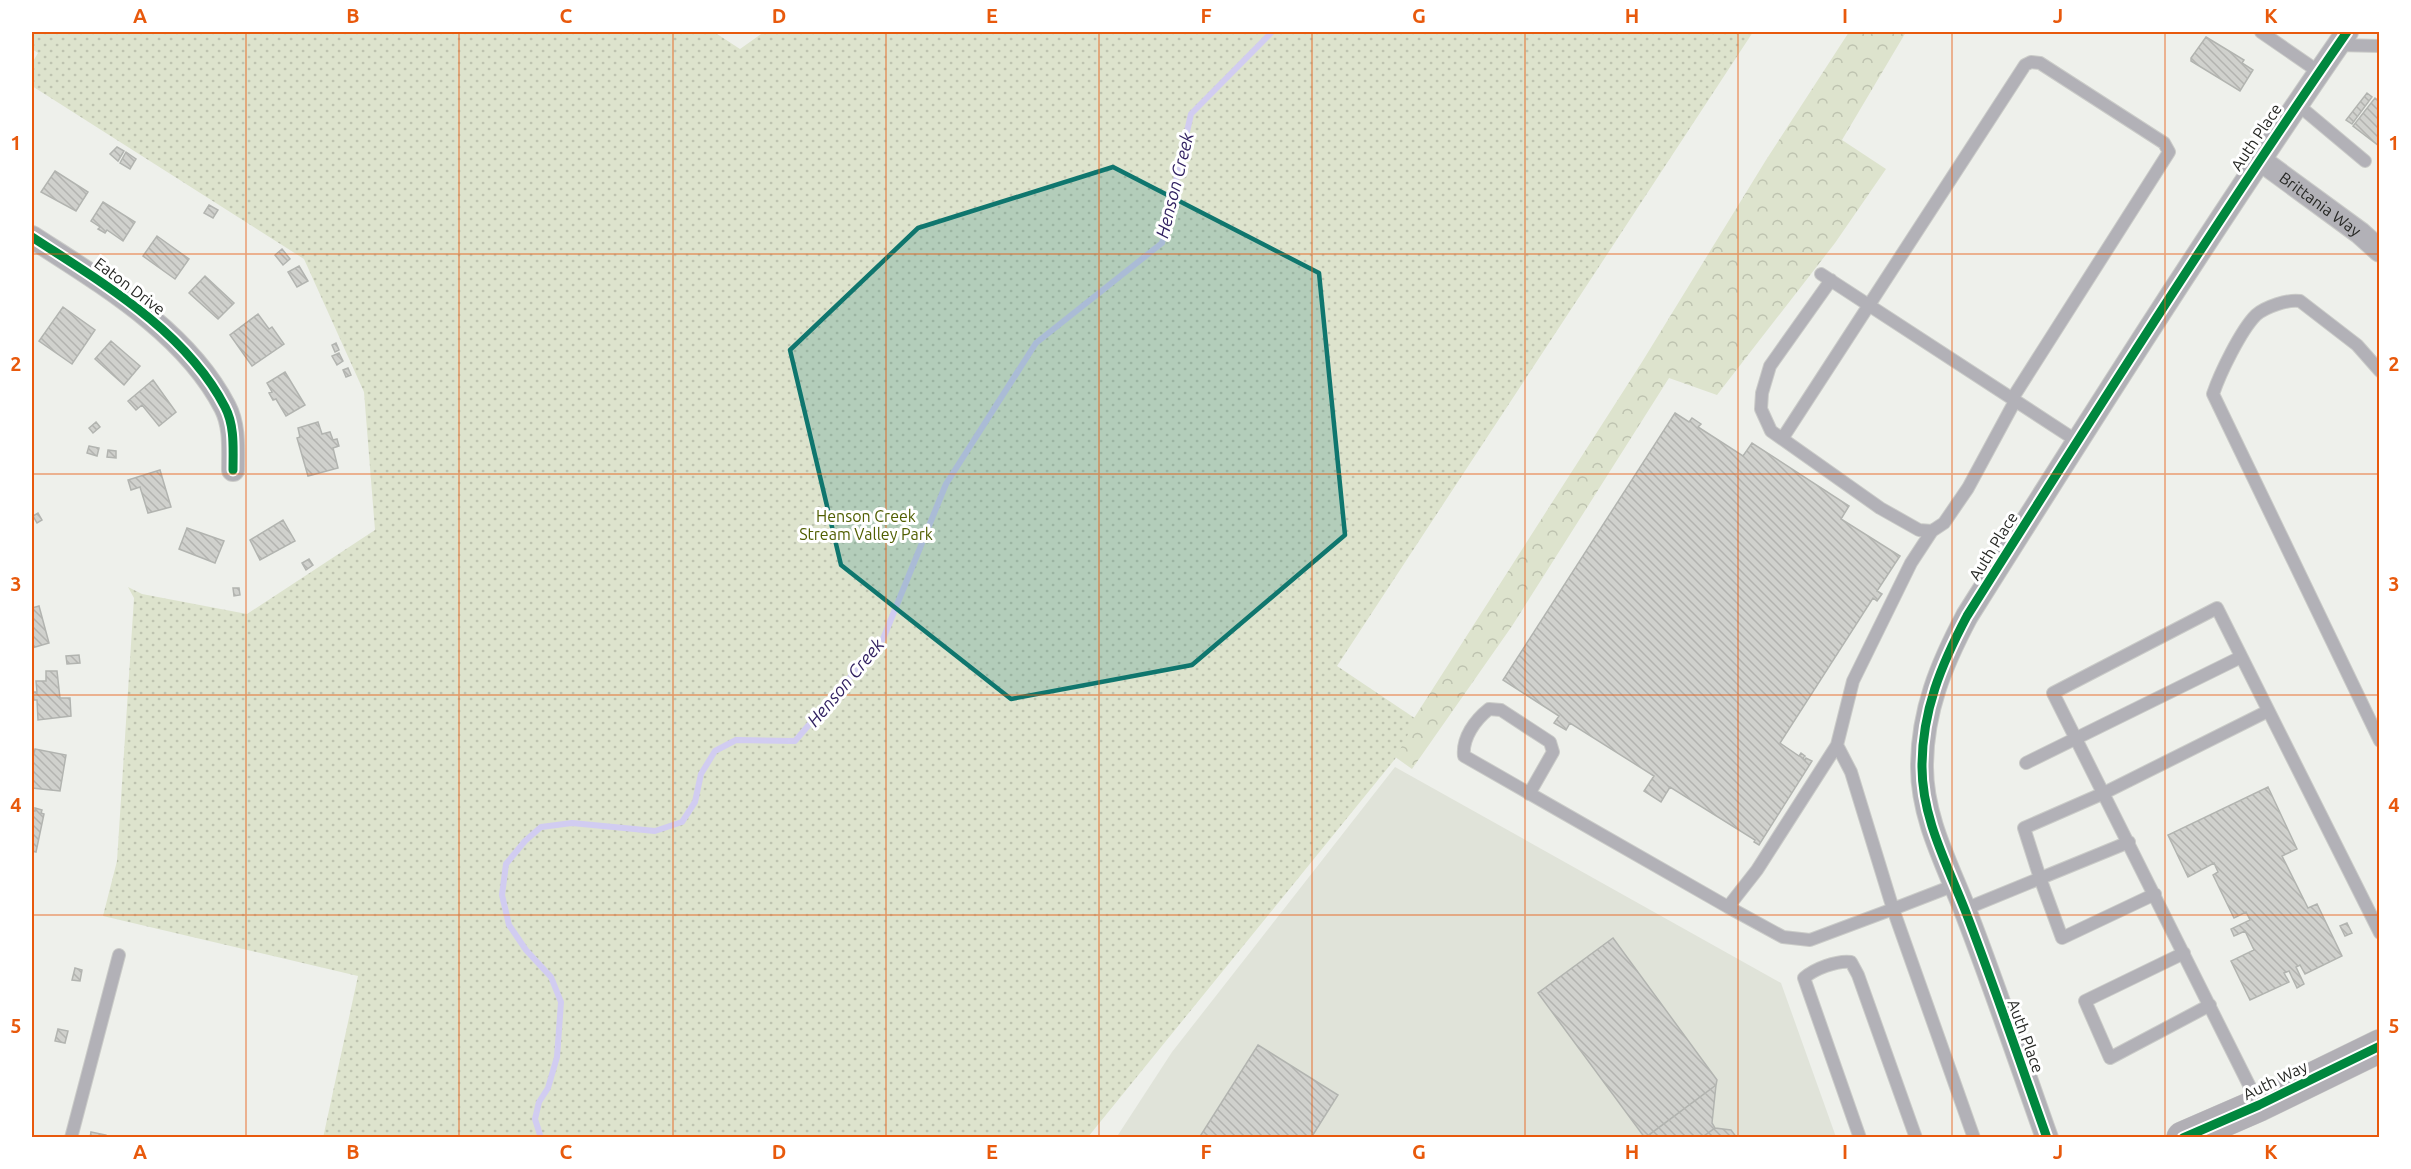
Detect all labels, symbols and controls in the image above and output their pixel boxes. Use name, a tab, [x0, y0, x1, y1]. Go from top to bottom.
text: A	[133, 4, 147, 27]
text: B	[346, 4, 360, 27]
text: C	[560, 4, 573, 27]
text: D	[772, 4, 786, 27]
text: E	[986, 4, 998, 27]
text: F	[1200, 4, 1212, 27]
text: G	[1412, 4, 1426, 27]
text: H	[1625, 4, 1639, 27]
text: I	[1842, 4, 1848, 27]
text: J	[2053, 4, 2063, 27]
text: K	[2264, 4, 2278, 27]
street label: Auth Place	[2227, 100, 2285, 174]
water label: Henson Creek	[1151, 129, 1197, 240]
text: 1	[10, 131, 22, 154]
text: 1	[2388, 131, 2400, 154]
street label: Brittania Way	[2276, 168, 2365, 240]
street label: Eaton Drive	[91, 254, 169, 318]
text: 2	[10, 352, 22, 375]
text: 2	[2388, 352, 2400, 375]
park label: Henson Creek Stream Valley Park	[799, 507, 933, 543]
street label: Auth Place	[1965, 509, 2021, 583]
text: 3	[10, 572, 22, 595]
text: 3	[2388, 572, 2400, 595]
water label: Henson Creek	[803, 634, 888, 730]
text: 4	[10, 793, 22, 816]
text: 4	[2388, 793, 2400, 816]
street label: Auth Place	[2004, 997, 2048, 1075]
text: 5	[10, 1014, 22, 1037]
text: 5	[2388, 1014, 2400, 1037]
street label: Auth Way	[2240, 1057, 2310, 1103]
text: A	[133, 1140, 147, 1163]
text: B	[346, 1140, 360, 1163]
text: C	[560, 1140, 573, 1163]
text: D	[772, 1140, 786, 1163]
text: E	[986, 1140, 998, 1163]
text: F	[1200, 1140, 1212, 1163]
text: G	[1412, 1140, 1426, 1163]
text: H	[1625, 1140, 1639, 1163]
text: I	[1842, 1140, 1848, 1163]
text: J	[2053, 1140, 2063, 1163]
text: K	[2264, 1140, 2278, 1163]

